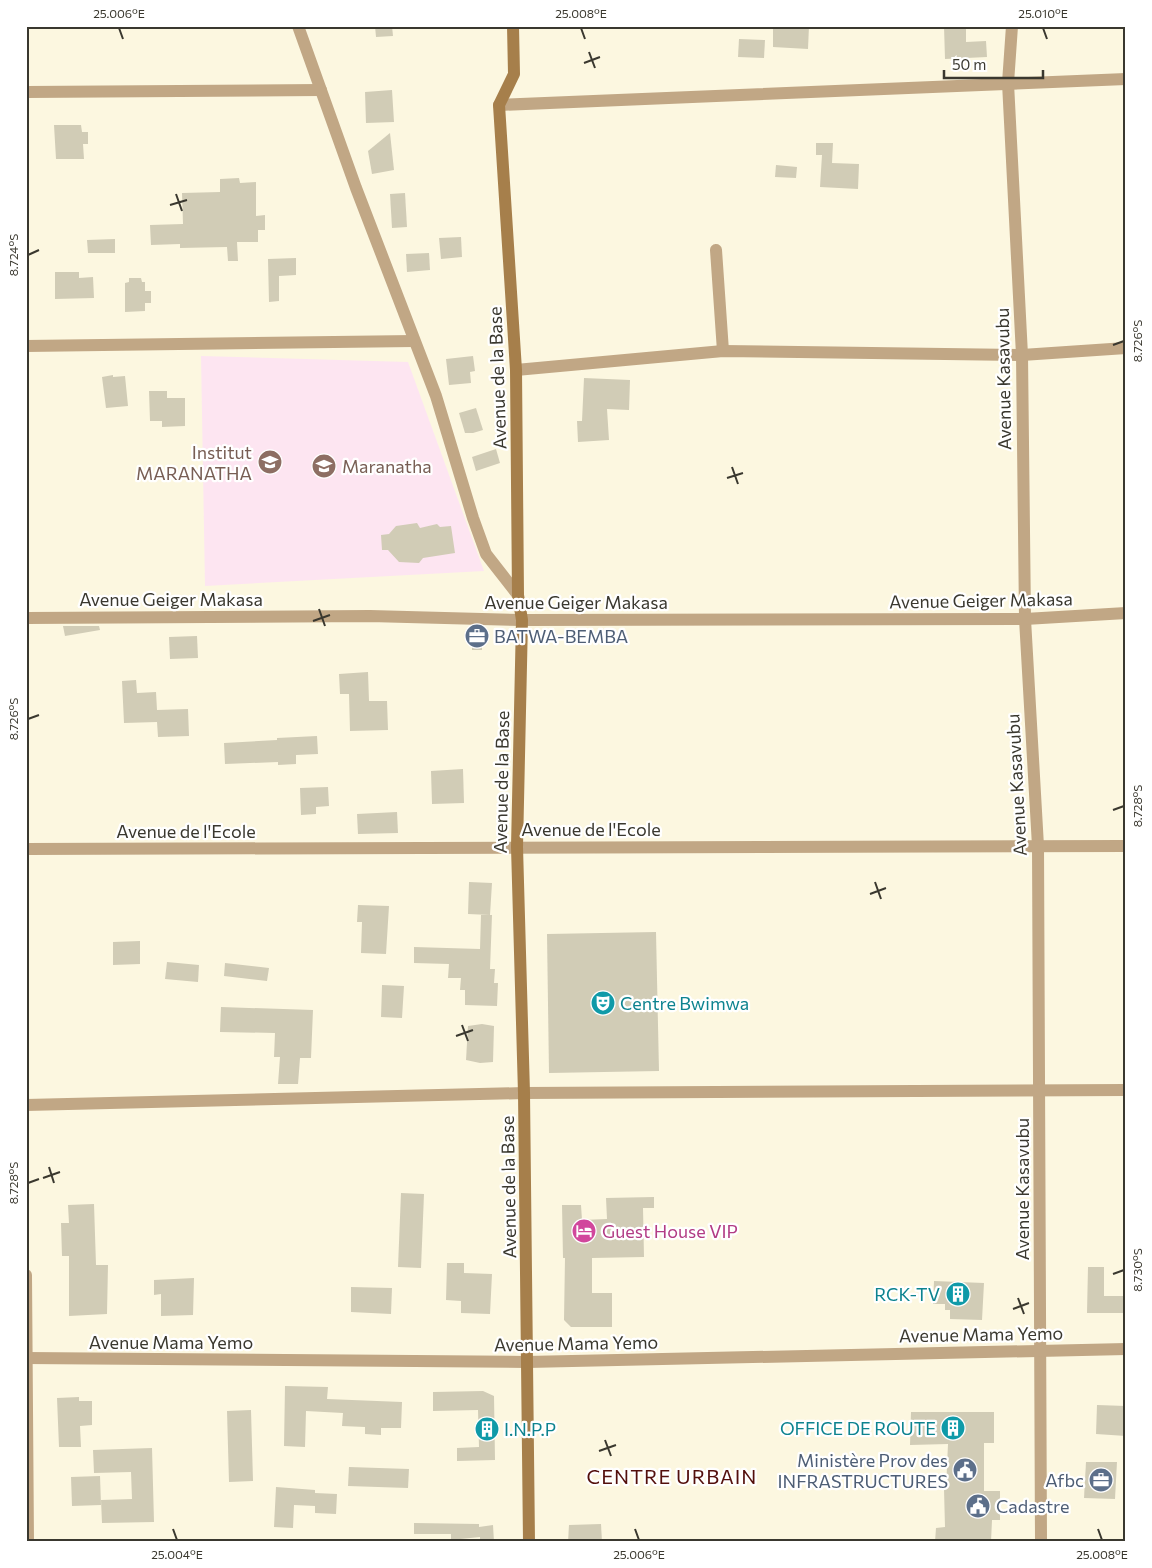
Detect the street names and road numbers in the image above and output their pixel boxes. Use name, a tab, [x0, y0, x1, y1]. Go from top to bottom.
street label: Avenue de la Base	[484, 306, 510, 450]
street label: Avenue Kasavubu	[991, 308, 1015, 450]
street label: Avenue Geiger Makasa	[889, 587, 1073, 613]
street label: Avenue Geiger Makasa	[79, 588, 263, 610]
street label: Avenue Geiger Makasa	[484, 591, 668, 613]
street label: Avenue de la Base	[489, 710, 513, 854]
street label: Avenue Kasavubu	[1001, 713, 1031, 857]
street label: Avenue de l'Ecole	[521, 818, 661, 840]
street label: Avenue de l'Ecole	[116, 820, 256, 842]
street label: Avenue de la Base	[496, 1115, 520, 1259]
street label: Avenue Kasavubu	[1011, 1118, 1033, 1260]
street label: Avenue Mama Yemo	[899, 1322, 1063, 1346]
street label: Avenue Mama Yemo	[89, 1331, 253, 1353]
street label: Avenue Mama Yemo	[494, 1331, 658, 1355]

